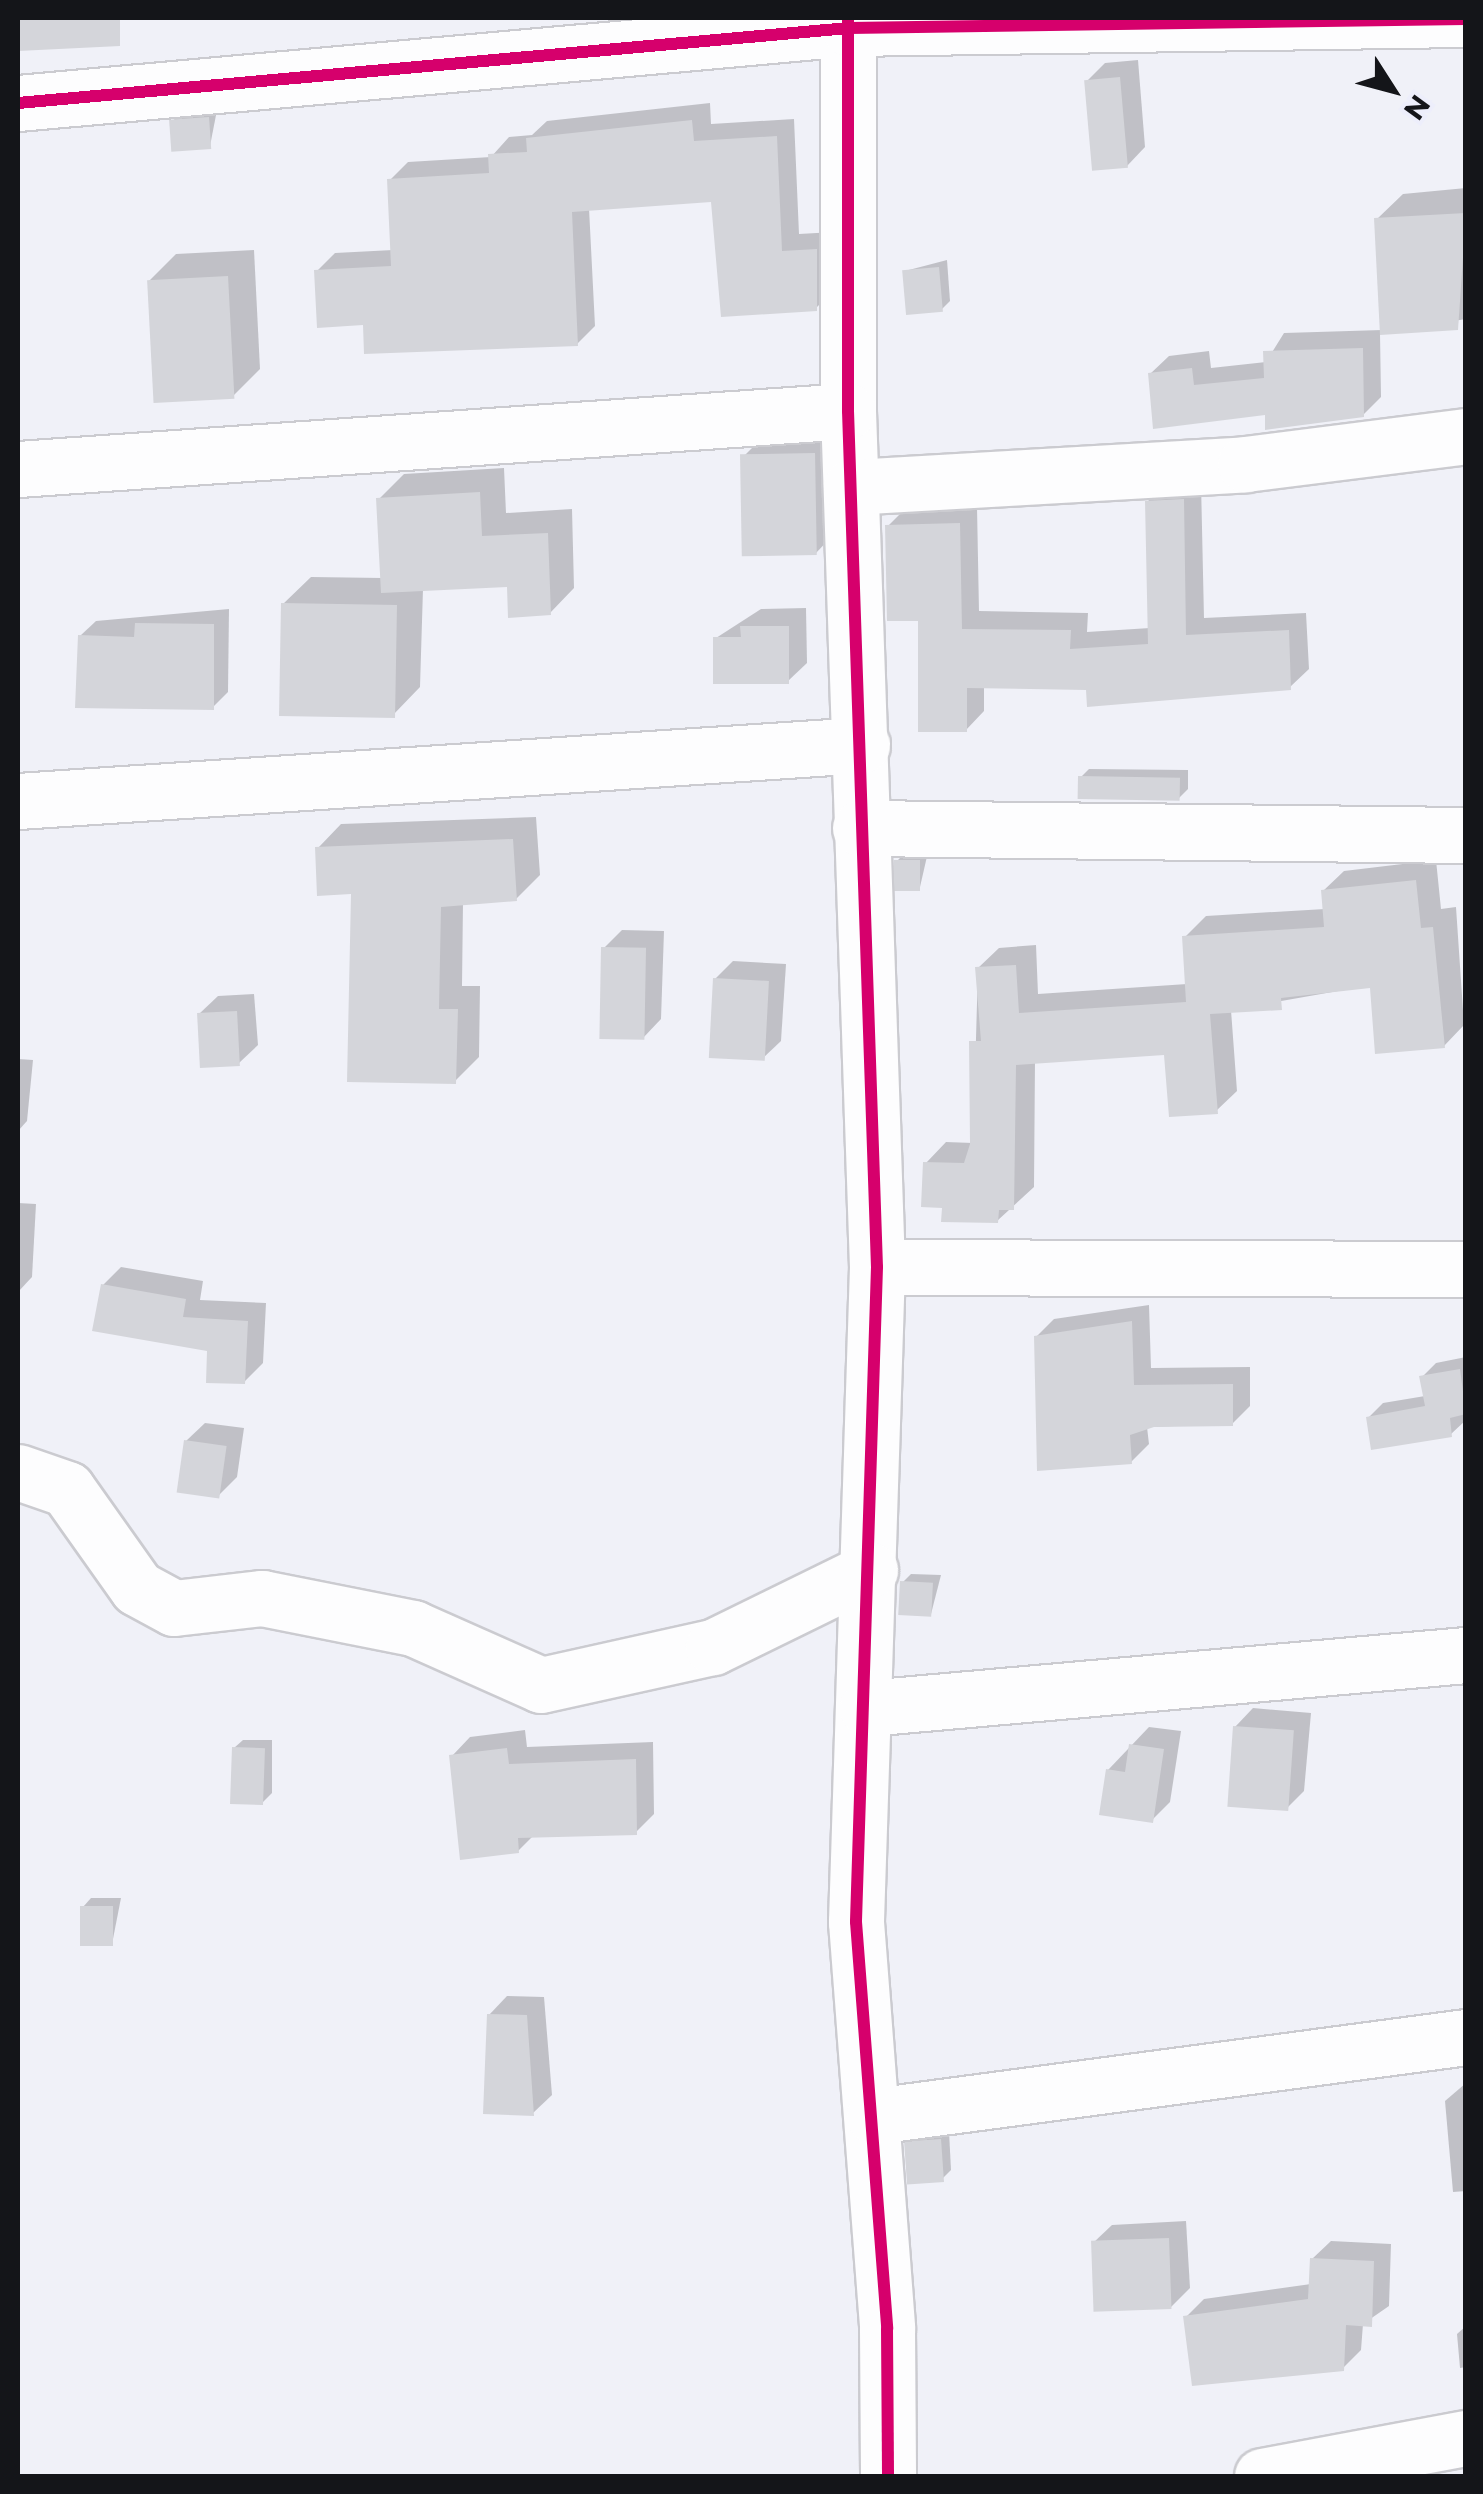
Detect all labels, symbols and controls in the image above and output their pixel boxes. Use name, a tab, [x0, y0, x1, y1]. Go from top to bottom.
north arrow	[1343, 40, 1443, 140]
text: N	[1397, 88, 1438, 127]

